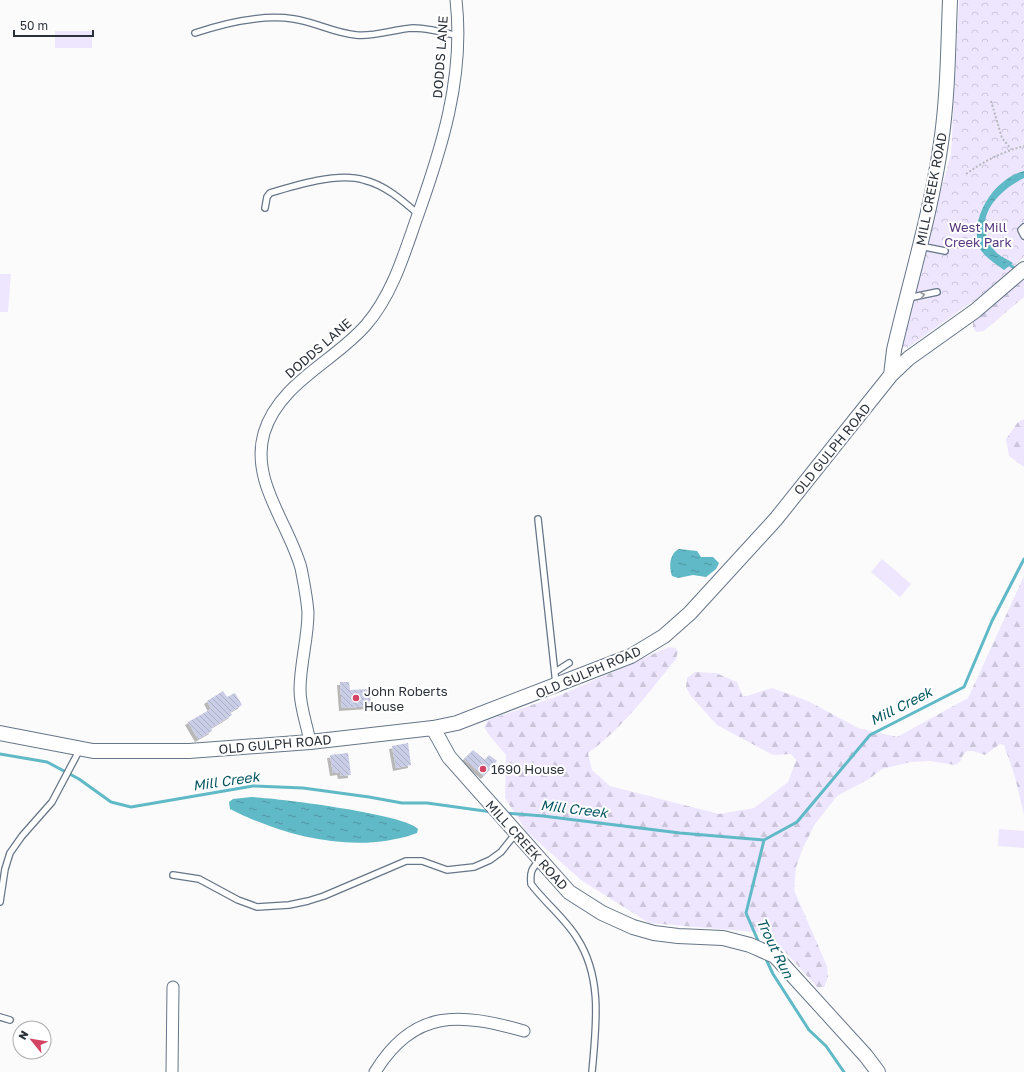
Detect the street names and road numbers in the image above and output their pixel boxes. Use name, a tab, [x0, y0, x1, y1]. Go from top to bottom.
street label: DODDS LANE	[429, 15, 451, 99]
street label: MILL CREEK ROAD	[912, 131, 950, 247]
street label: DODDS LANE	[282, 315, 355, 381]
street label: OLD GULPH ROAD	[790, 400, 874, 498]
street label: OLD GULPH ROAD	[533, 643, 643, 701]
street label: OLD GULPH ROAD	[218, 731, 332, 757]
street label: MILL CREEK ROAD	[483, 797, 571, 893]

